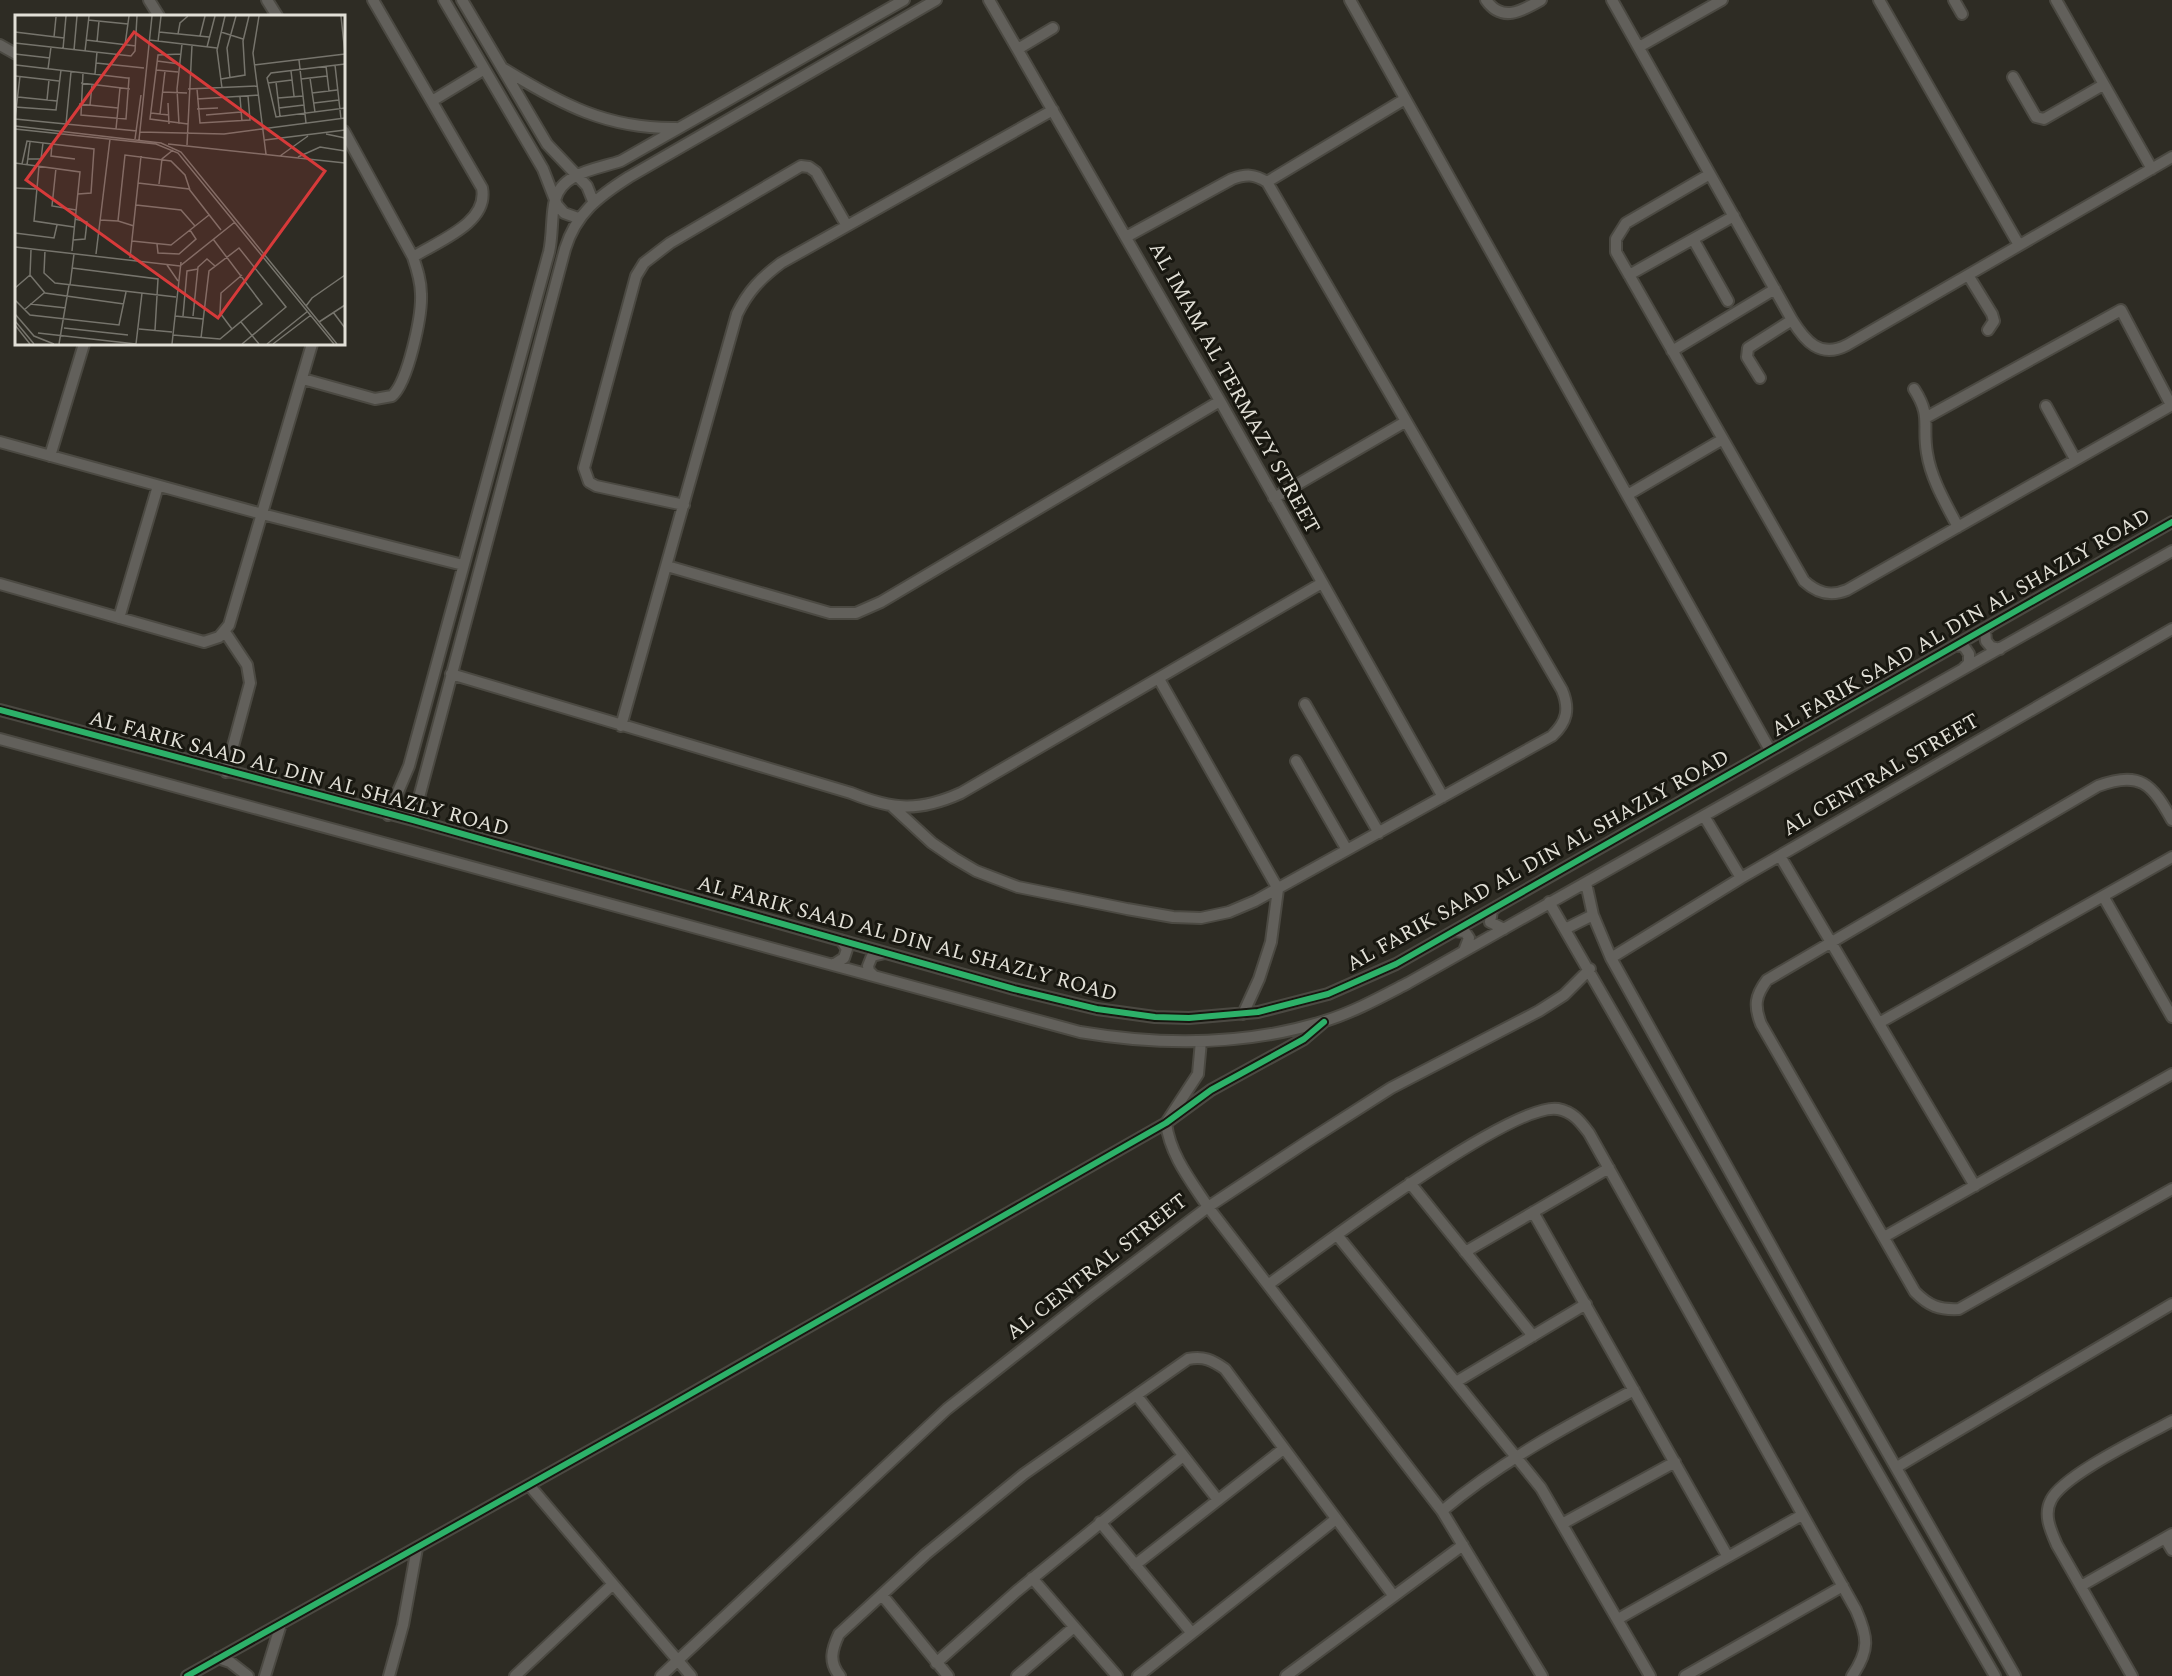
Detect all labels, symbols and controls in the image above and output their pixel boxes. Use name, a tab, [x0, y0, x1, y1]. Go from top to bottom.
inset map	[15, 15, 345, 345]
street label: AL IMAM AL TERMAZY STREET	[1140, 236, 1328, 540]
street label: AL FARIK SAAD AL DIN AL SHAZLY ROAD	[1765, 501, 2157, 745]
street label: AL FARIK SAAD AL DIN AL SHAZLY ROAD	[85, 702, 513, 846]
street label: AL CENTRAL STREET	[1776, 705, 1986, 845]
street label: AL FARIK SAAD AL DIN AL SHAZLY ROAD	[1341, 742, 1735, 980]
street label: AL FARIK SAAD AL DIN AL SHAZLY ROAD	[693, 867, 1121, 1011]
street label: AL CENTRAL STREET	[999, 1186, 1195, 1348]

